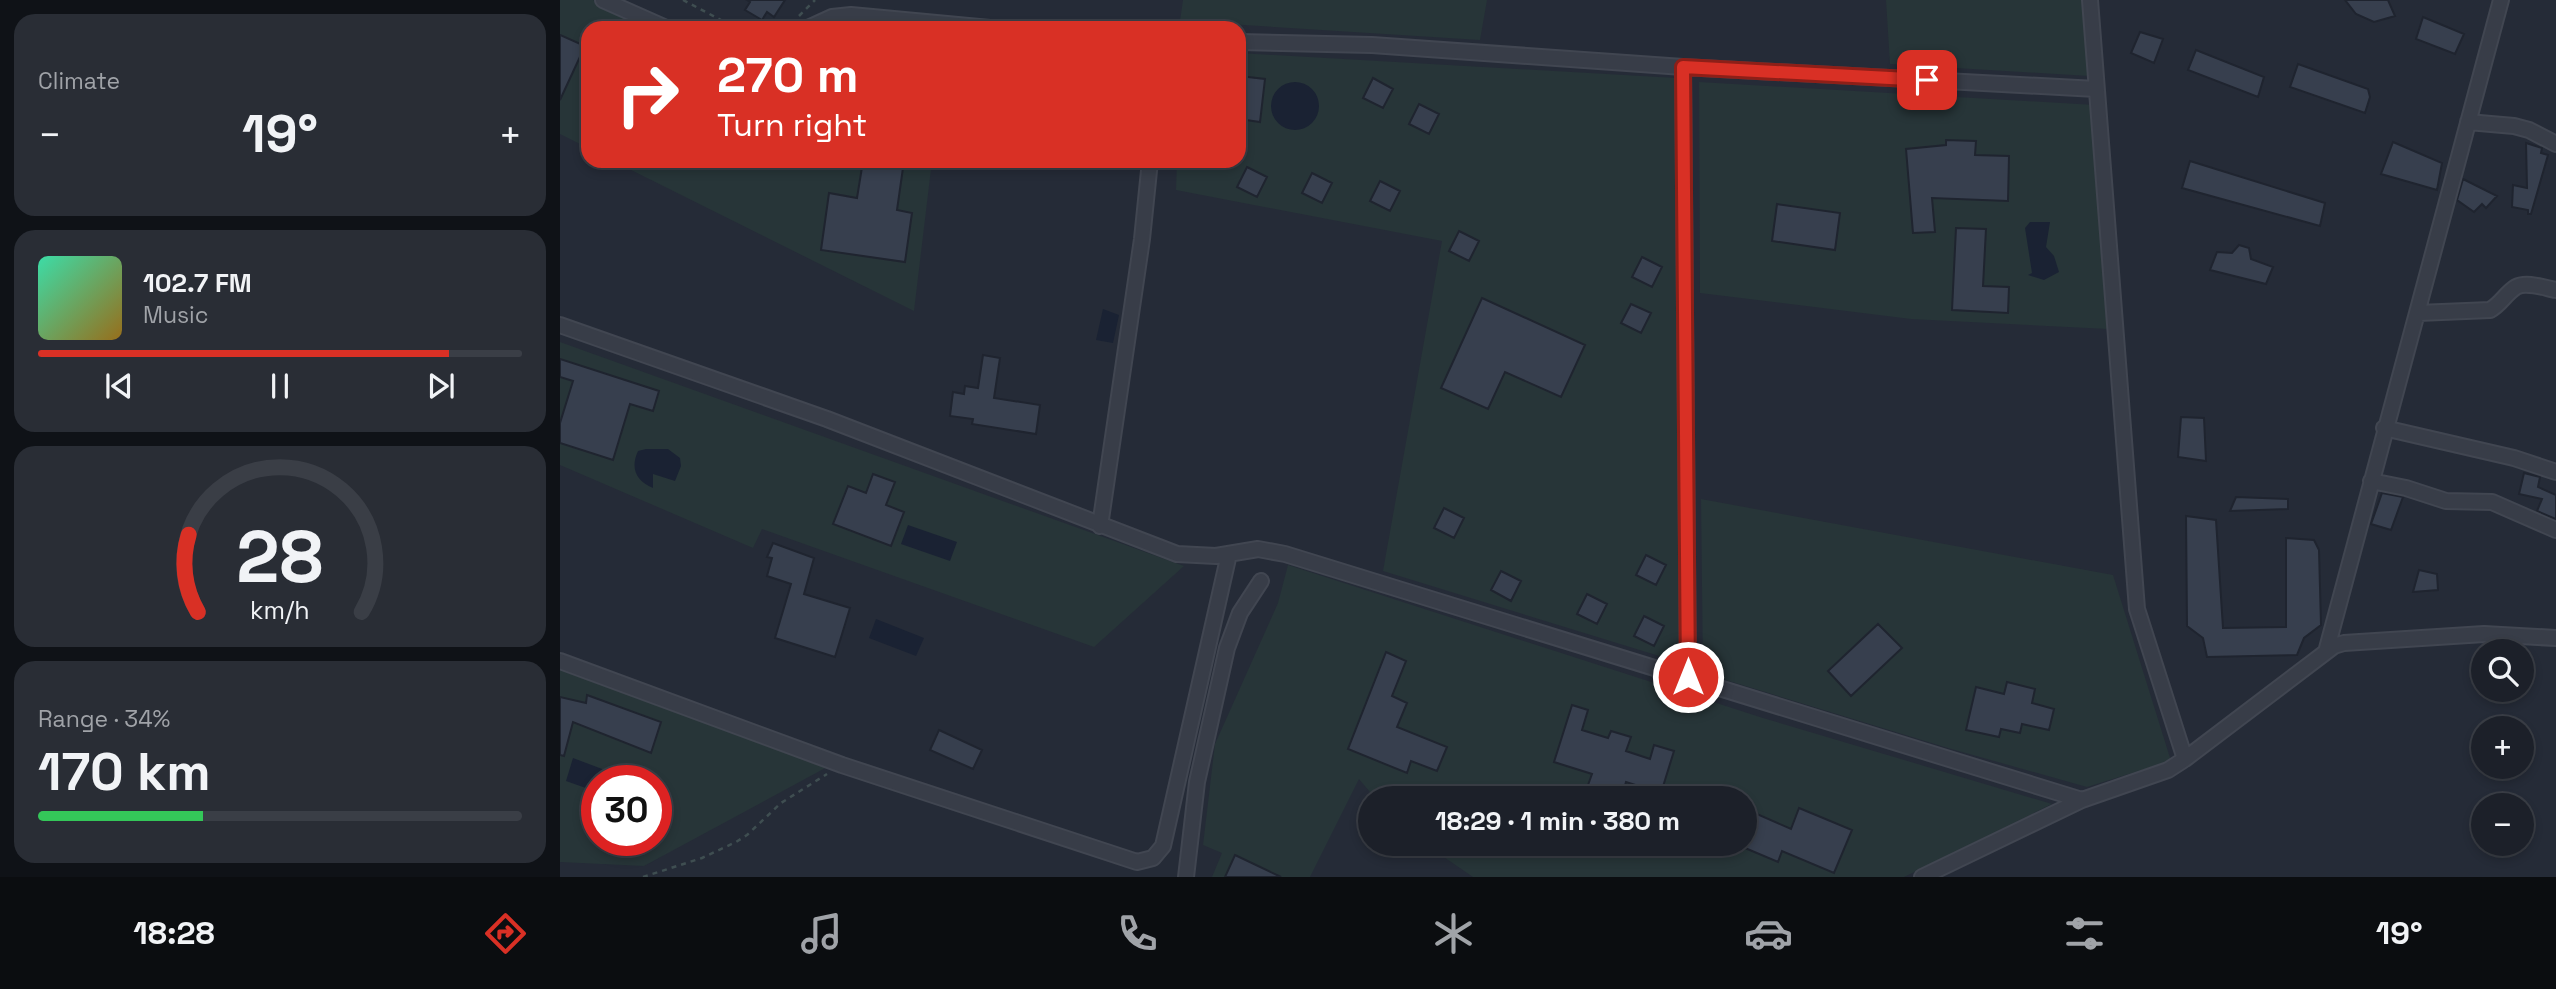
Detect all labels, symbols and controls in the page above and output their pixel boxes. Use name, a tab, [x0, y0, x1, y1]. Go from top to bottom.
text: 270 m	[717, 44, 859, 106]
icon: right	[602, 49, 693, 140]
pin	[1897, 50, 1957, 110]
icon: arrive	[1908, 61, 1946, 99]
text: Climate	[38, 66, 120, 96]
text: 19°	[242, 101, 318, 167]
text: Turn right	[717, 105, 867, 145]
text: −	[38, 111, 62, 159]
text: +	[498, 111, 522, 159]
text: 102.7 FM	[143, 266, 252, 300]
text: Music	[143, 300, 208, 330]
icon: previous	[100, 367, 138, 405]
icon: pause	[261, 367, 299, 405]
icon: next	[422, 367, 460, 405]
text: 28	[237, 511, 323, 604]
text: km/h	[250, 594, 310, 626]
map controls	[2471, 639, 2534, 856]
button: search	[2471, 639, 2534, 702]
position arrow	[1651, 640, 1725, 714]
text: Range · 34%	[38, 704, 170, 734]
button: +	[2471, 716, 2534, 779]
text: 170 km	[38, 739, 211, 805]
speed limit sign: 30	[581, 765, 672, 856]
button: −	[2471, 793, 2534, 856]
text: 18:29 · 1 min · 380 m	[1435, 804, 1680, 838]
icon: directions	[481, 909, 530, 958]
icon: music	[797, 909, 846, 958]
icon: phone	[1113, 909, 1162, 958]
icon: climate	[1429, 909, 1478, 958]
icon: car	[1744, 909, 1793, 958]
icon: filters	[2060, 909, 2109, 958]
text: 18:28	[133, 913, 215, 953]
text: 19°	[2376, 913, 2423, 953]

